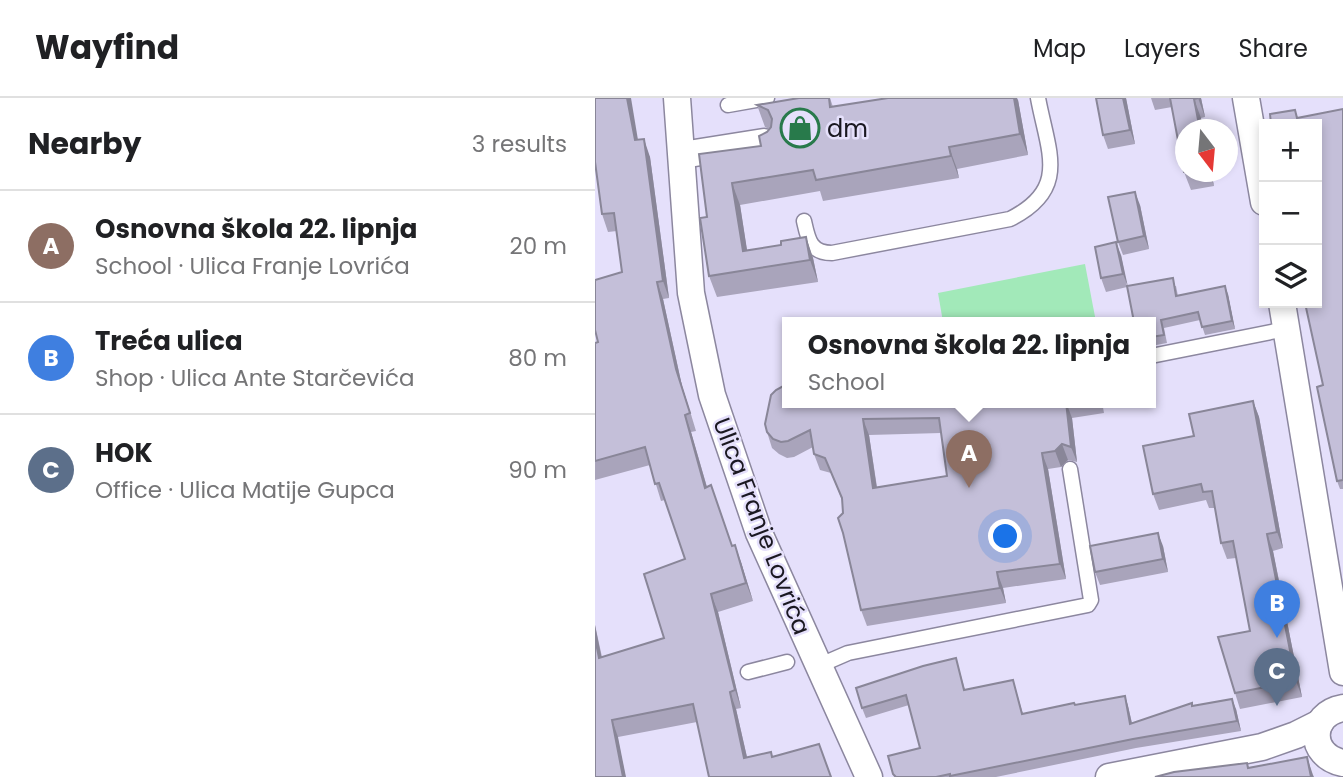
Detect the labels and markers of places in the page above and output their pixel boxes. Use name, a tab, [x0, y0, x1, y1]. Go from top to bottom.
shop icon: dm	[779, 107, 821, 149]
place label: dm	[827, 112, 868, 145]
pin: A	[946, 430, 992, 488]
pin: B	[1254, 580, 1300, 638]
pin: C	[1254, 648, 1300, 706]

